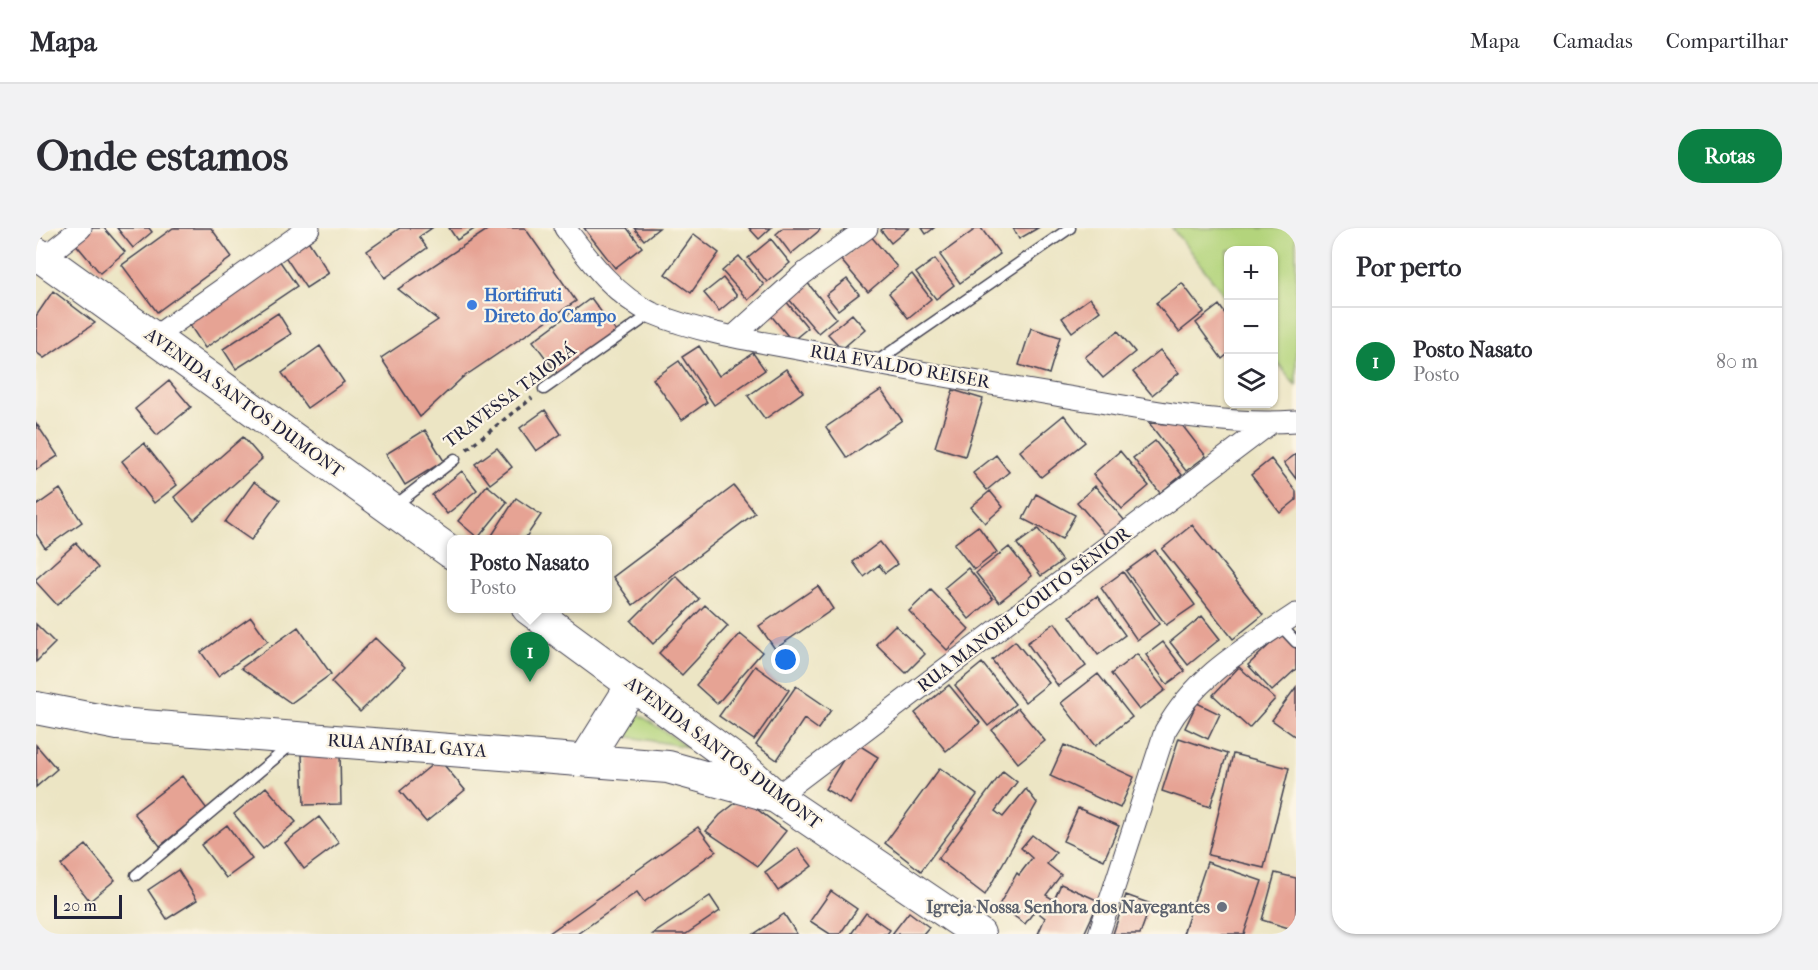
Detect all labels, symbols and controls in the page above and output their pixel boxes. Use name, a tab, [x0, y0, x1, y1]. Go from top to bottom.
text: Mapa	[30, 25, 97, 58]
text: Mapa	[1470, 29, 1520, 53]
text: Camadas	[1553, 29, 1633, 53]
text: Compartilhar	[1666, 29, 1788, 53]
button: Rotas	[1678, 129, 1782, 183]
text: Onde estamos	[36, 132, 288, 181]
map controls	[1224, 246, 1278, 408]
button: +	[1224, 246, 1278, 300]
text: Por perto	[1356, 252, 1461, 283]
place label: Hortifruti Direto do Campo	[484, 285, 616, 327]
marker: Hortifruti Direto do Campo	[465, 298, 479, 312]
button: −	[1224, 300, 1278, 354]
street label: AVENIDA SANTOS DUMONT	[140, 323, 348, 483]
text: Posto Nasato	[1413, 337, 1533, 363]
street label: TRAVESSA TAIOBÁ	[439, 338, 581, 453]
street label: RUA EVALDO REISER	[808, 341, 993, 393]
text: 1	[1372, 350, 1379, 373]
text: 80 m	[1716, 350, 1758, 373]
button: layers	[1224, 354, 1278, 408]
text: Posto	[1413, 363, 1459, 386]
street label: RUA MANOEL COUTO SÊNIOR	[913, 522, 1135, 697]
popup	[447, 535, 612, 613]
text: Posto Nasato	[470, 550, 589, 576]
text: Posto	[470, 576, 516, 599]
pin: 1	[510, 632, 550, 682]
your location	[771, 645, 800, 674]
street label: AVENIDA SANTOS DUMONT	[620, 672, 826, 834]
street label: RUA ANÍBAL GAYA	[327, 729, 488, 762]
scale bar	[54, 892, 122, 920]
text: 20 m	[63, 896, 97, 915]
place label: Igreja Nossa Senhora dos Navegantes	[926, 897, 1210, 918]
marker: Igreja Nossa Senhora dos Navegantes	[1215, 900, 1229, 914]

